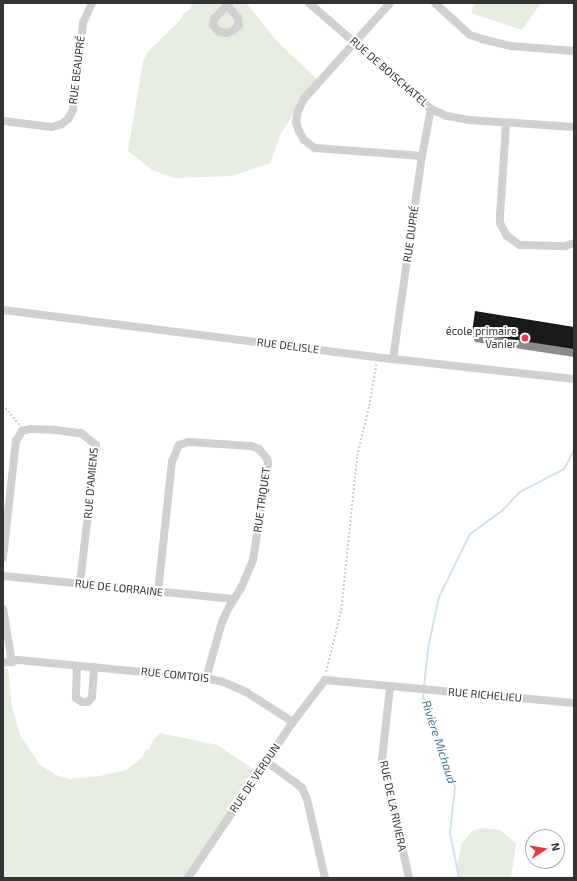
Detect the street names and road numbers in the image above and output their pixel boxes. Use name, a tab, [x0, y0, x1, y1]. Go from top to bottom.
street label: RUE DE BOISCHATEL	[347, 34, 431, 110]
street label: RUE BEAUPRÉ	[66, 35, 88, 105]
street label: RUE DUPRÉ	[401, 205, 421, 263]
street label: RUE DELISLE	[256, 336, 320, 356]
street label: RUE D'AMIENS	[81, 447, 101, 519]
street label: RUE TRIQUET	[251, 466, 273, 534]
street label: RUE DE LORRAINE	[74, 577, 164, 599]
street label: RUE COMTOIS	[140, 665, 210, 685]
street label: RUE RICHELIEU	[447, 685, 523, 705]
street label: RUE DE VERDUN	[227, 741, 283, 815]
street label: RUE DE LA RIVIERA	[377, 759, 409, 853]

